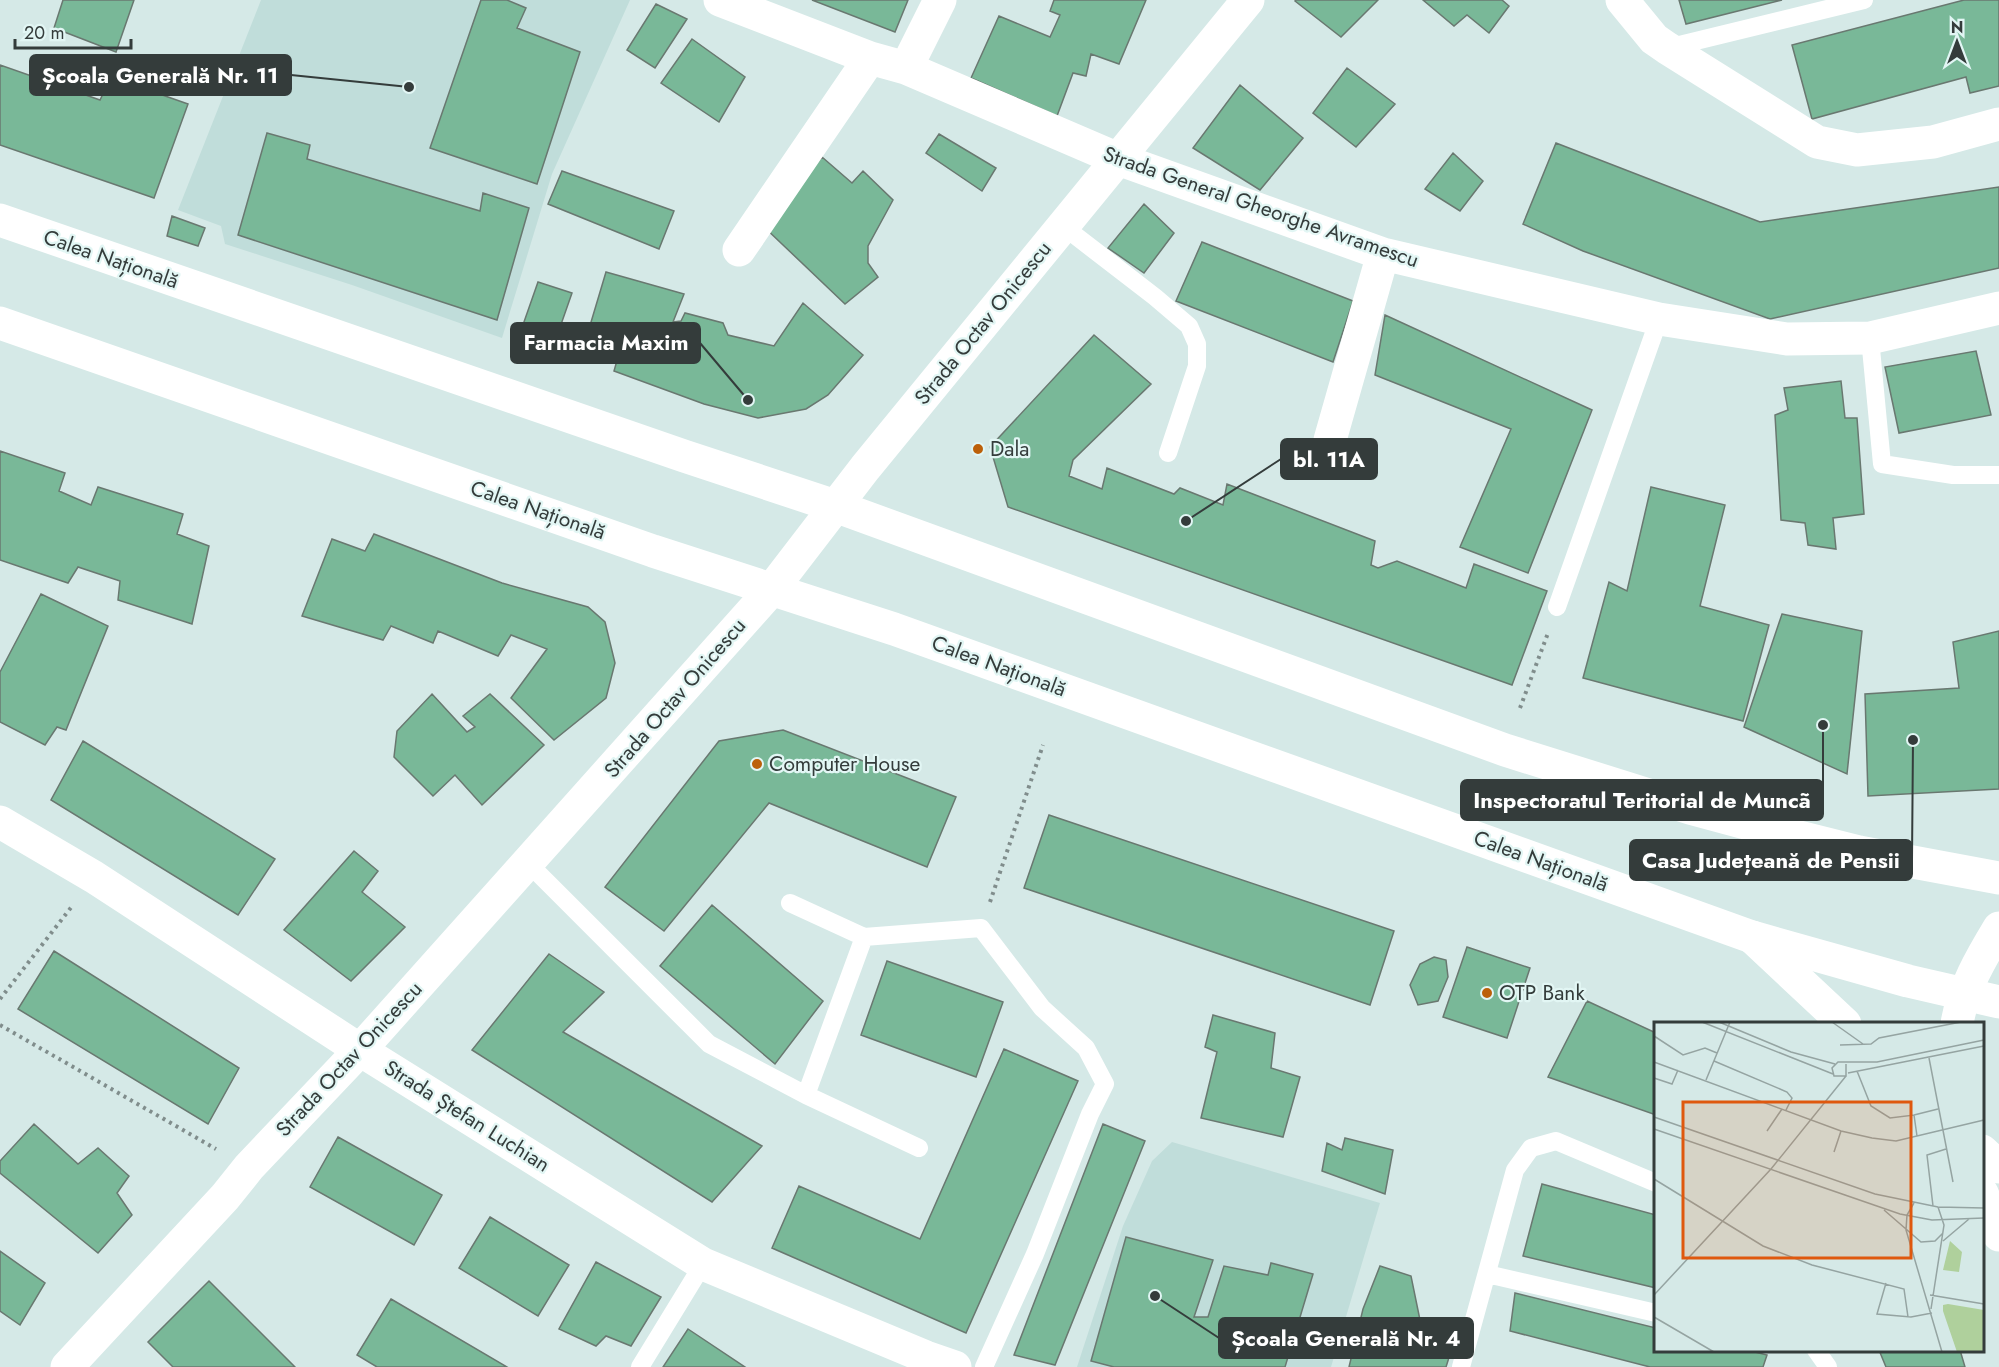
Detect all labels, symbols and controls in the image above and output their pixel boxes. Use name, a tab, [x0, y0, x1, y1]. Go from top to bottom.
scale bar	[15, 12, 130, 50]
north arrow	[1927, 12, 1987, 72]
text: N	[1951, 16, 1963, 39]
text: 20 m	[24, 20, 64, 46]
callout: Școala Generală Nr. 11	[30, 55, 291, 95]
text: Școala Generală Nr. 11	[42, 59, 278, 91]
street label: Strada General Gheorghe Avramescu	[1099, 139, 1423, 275]
street label: Calea Națională	[39, 222, 183, 296]
street label: Strada Octav Onicescu	[908, 235, 1058, 411]
callout: Farmacia Maxim	[511, 323, 700, 363]
text: Farmacia Maxim	[524, 326, 688, 358]
place label: Dala	[990, 434, 1029, 464]
callout: bl. 11A	[1281, 439, 1377, 479]
marker: Dala	[971, 442, 985, 456]
text: bl. 11A	[1293, 443, 1366, 475]
street label: Calea Națională	[466, 473, 610, 547]
street label: Strada Octav Onicescu	[597, 612, 753, 784]
street label: Calea Națională	[928, 628, 1070, 704]
place label: Computer House	[769, 749, 921, 779]
marker: Computer House	[750, 757, 764, 771]
callout: Inspectoratul Teritorial de Muncã	[1461, 780, 1823, 820]
text: Inspectoratul Teritorial de Muncã	[1473, 784, 1811, 816]
street label: Calea Națională	[1470, 823, 1612, 899]
callout: Casa Județeană de Pensii	[1630, 840, 1912, 880]
text: Casa Județeană de Pensii	[1642, 844, 1900, 876]
street label: Strada Octav Onicescu	[269, 975, 429, 1143]
place label: OTP Bank	[1499, 978, 1585, 1008]
marker: OTP Bank	[1480, 986, 1494, 1000]
inset map	[1654, 1022, 1984, 1352]
street label: Strada Ștefan Luchian	[378, 1053, 556, 1179]
callout: Școala Generală Nr. 4	[1219, 1318, 1473, 1358]
text: Școala Generală Nr. 4	[1231, 1322, 1461, 1354]

